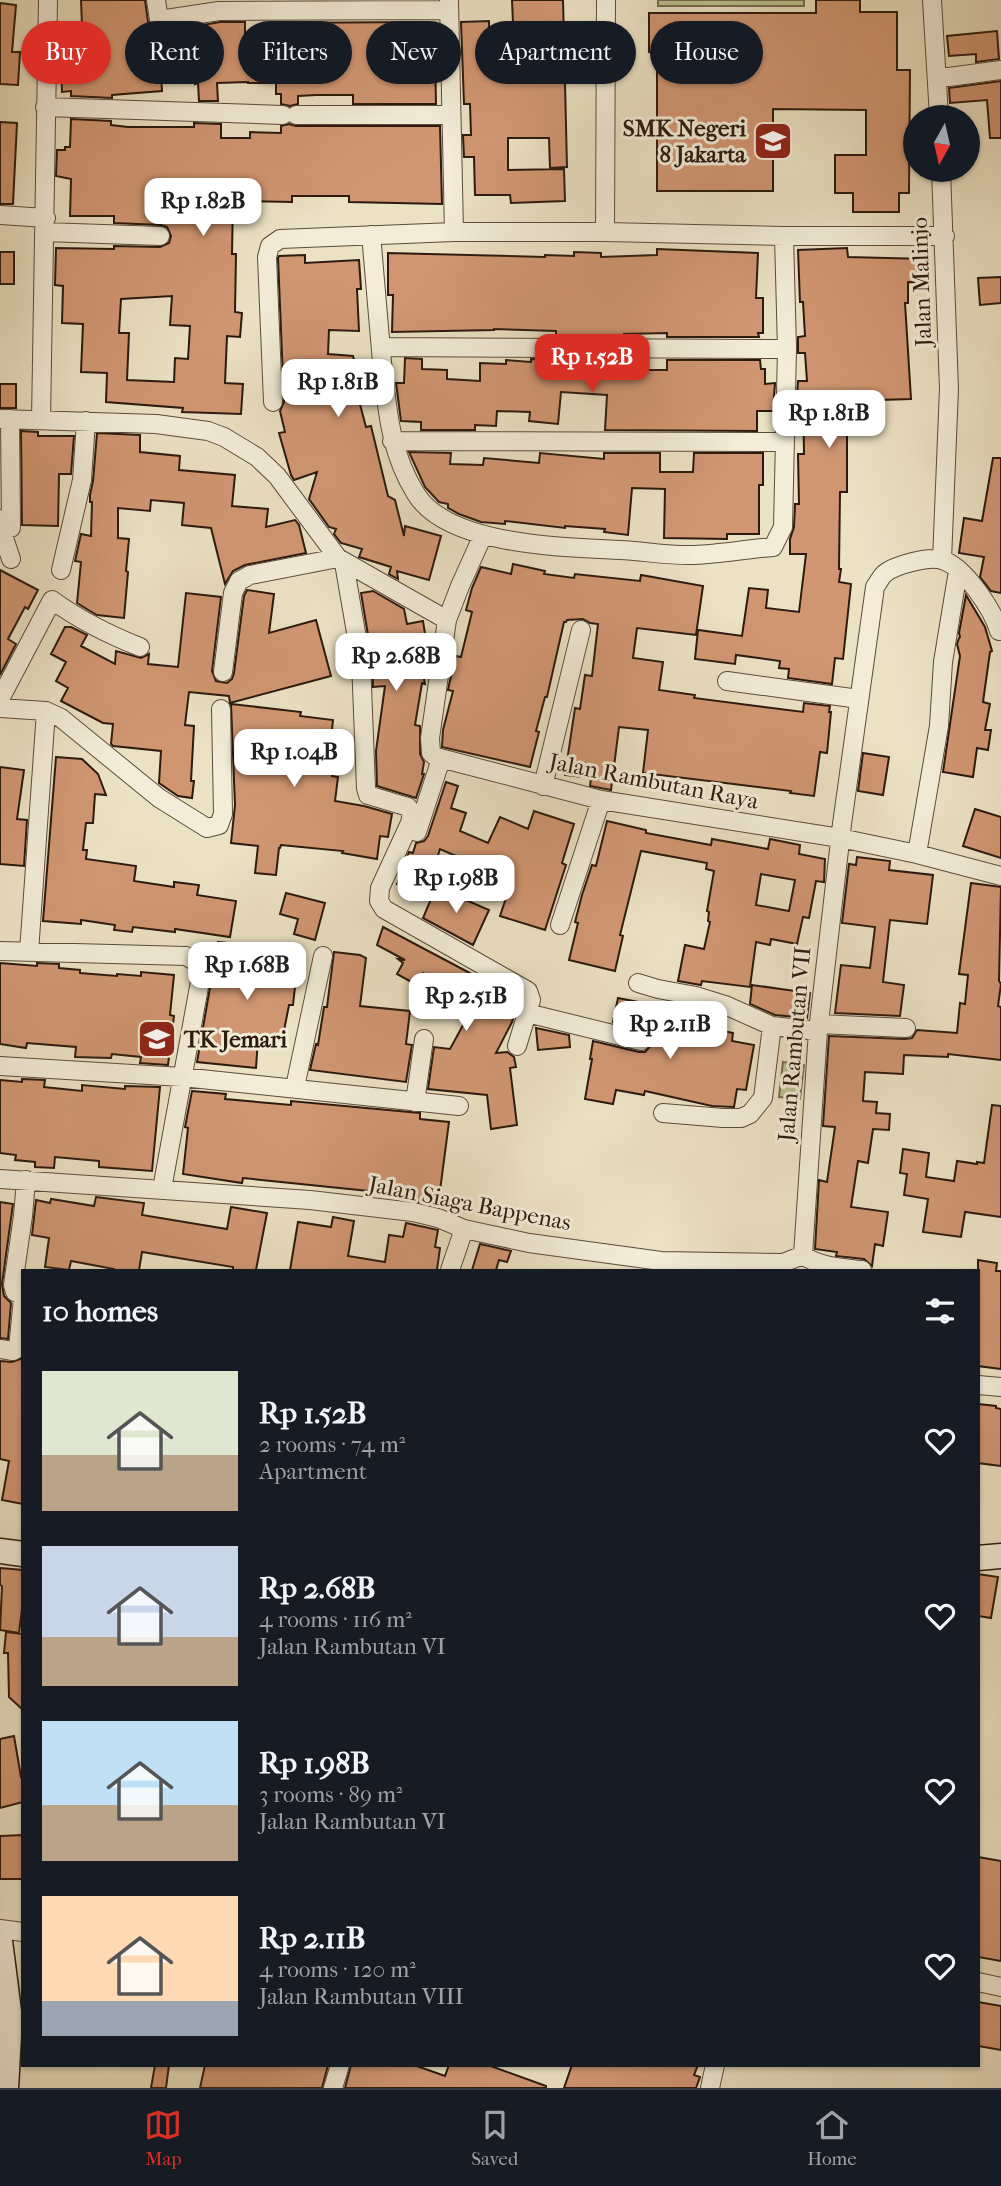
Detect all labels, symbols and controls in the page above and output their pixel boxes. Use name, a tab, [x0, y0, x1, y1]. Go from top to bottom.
chip: Buy	[21, 21, 111, 84]
chip: Rent	[125, 21, 224, 84]
chip: Filters	[238, 21, 352, 84]
chip: New	[366, 21, 461, 84]
chip: Apartment	[475, 21, 636, 84]
chip: House	[650, 21, 763, 84]
north arrow	[903, 105, 980, 182]
map controls	[903, 105, 980, 182]
place label: SMK Negeri 8 Jakarta	[623, 115, 747, 168]
school or university icon: SMK Negeri 8 Jakarta	[752, 120, 794, 162]
pin: Rp 1.82B	[131, 178, 275, 238]
text: Rp 1.82B	[160, 187, 246, 214]
street label: Jalan Malinjo	[906, 217, 937, 349]
pin: Rp 1.52B	[520, 334, 664, 394]
text: Rp 1.52B	[551, 343, 633, 370]
pin: Rp 1.81B	[266, 360, 410, 419]
text: Rp 1.81B	[297, 368, 379, 395]
pin: Rp 1.81B	[757, 391, 901, 450]
text: Rp 1.81B	[788, 399, 870, 426]
pin: Rp 2.68B	[324, 634, 468, 693]
text: Rp 2.68B	[351, 642, 441, 669]
pin: Rp 1.04B	[222, 730, 366, 789]
text: Rp 1.04B	[250, 738, 338, 765]
street label: Jalan Rambutan Raya	[545, 748, 761, 815]
pin: Rp 1.98B	[384, 856, 528, 915]
text: Rp 1.98B	[414, 864, 498, 891]
pin: Rp 1.68B	[175, 942, 319, 1002]
street label: Jalan Rambutan VII	[772, 945, 816, 1145]
text: Rp 1.68B	[204, 951, 290, 978]
pin: Rp 2.51B	[394, 974, 538, 1033]
text: Rp 2.51B	[425, 982, 507, 1009]
pin: Rp 2.11B	[598, 1002, 742, 1061]
text: Rp 2.11B	[629, 1010, 711, 1037]
school or university icon: TK Jemari	[136, 1018, 178, 1060]
place label: TK Jemari	[183, 1026, 287, 1053]
street label: Jalan Siaga Bappenas	[364, 1170, 573, 1236]
icon: filters	[921, 1292, 959, 1330]
text: 10 homes	[42, 1294, 158, 1329]
text: Rp 1.52B	[259, 1396, 367, 1431]
icon: home	[98, 1399, 182, 1483]
icon: heart	[921, 1422, 959, 1460]
text: 2 rooms · 74 m²	[259, 1431, 405, 1458]
text: Apartment	[259, 1458, 367, 1485]
text: Rp 2.68B	[259, 1571, 375, 1606]
icon: home	[98, 1574, 182, 1658]
icon: heart	[921, 1597, 959, 1635]
text: 4 rooms · 116 m²	[259, 1606, 412, 1633]
text: Jalan Rambutan VI	[259, 1633, 446, 1660]
text: Rp 1.98B	[259, 1746, 370, 1781]
icon: home	[98, 1749, 182, 1833]
icon: heart	[921, 1772, 959, 1810]
text: 3 rooms · 89 m²	[259, 1781, 403, 1808]
text: Jalan Rambutan VI	[259, 1808, 446, 1835]
text: Rp 2.11B	[259, 1921, 366, 1956]
icon: home	[98, 1924, 182, 2008]
icon: heart	[921, 1947, 959, 1985]
text: 4 rooms · 120 m²	[259, 1956, 416, 1983]
text: Jalan Rambutan VIII	[259, 1983, 464, 2010]
tab: Map	[144, 2106, 182, 2170]
tab: Saved	[471, 2106, 518, 2170]
tab: Home	[807, 2106, 857, 2170]

